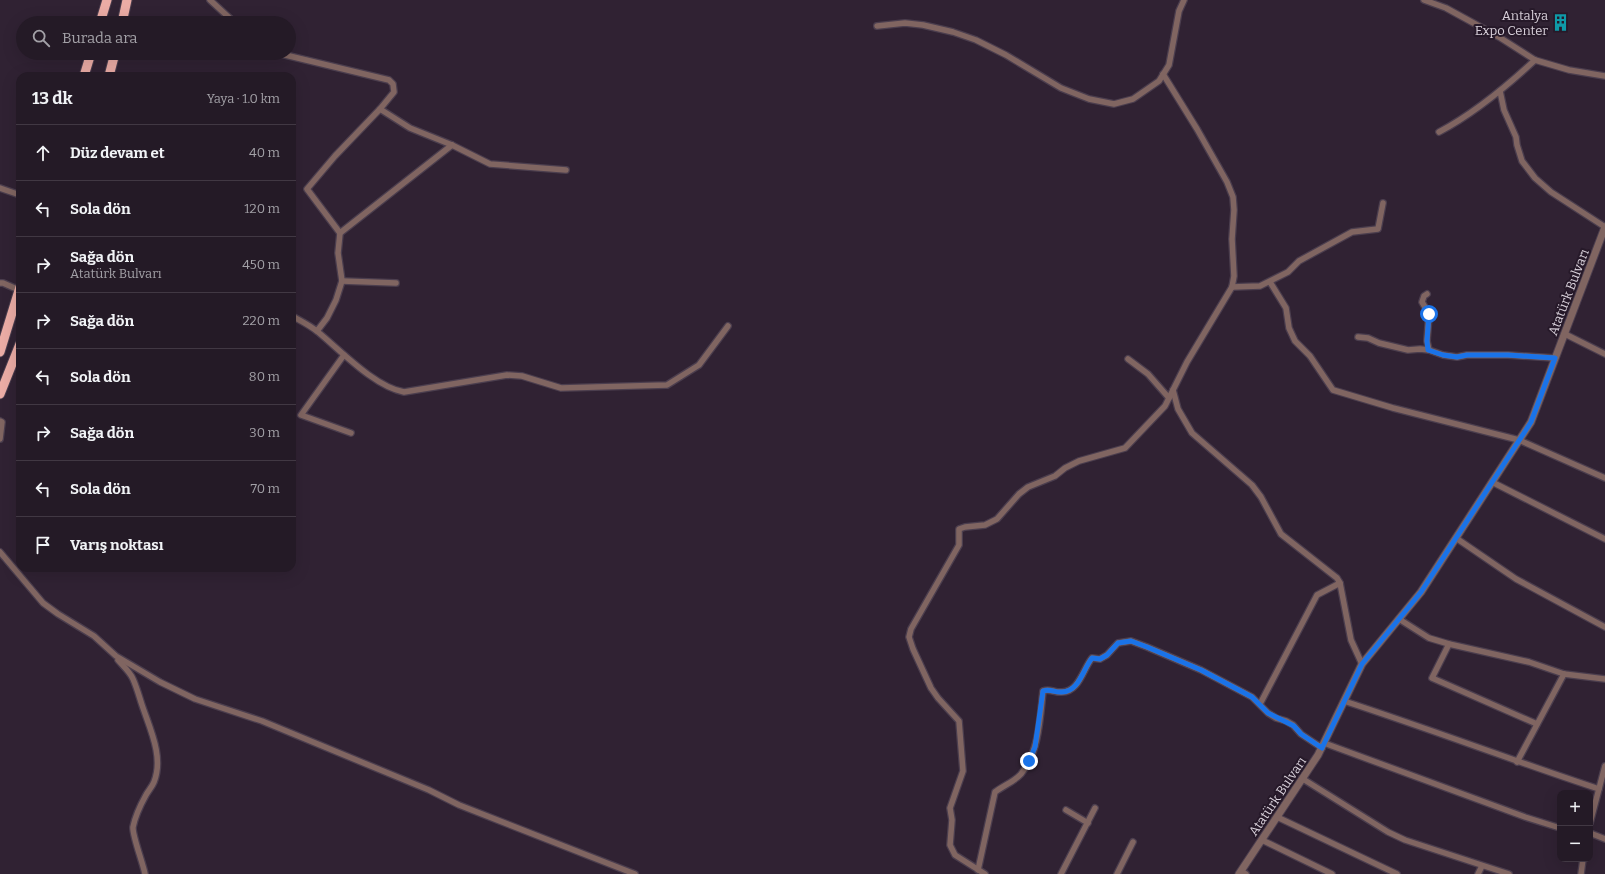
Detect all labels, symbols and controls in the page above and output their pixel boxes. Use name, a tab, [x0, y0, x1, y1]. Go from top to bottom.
place label: Antalya Expo Center	[1475, 8, 1548, 38]
building icon: Antalya Expo Center	[1551, 12, 1571, 32]
search box	[16, 16, 296, 60]
icon: search	[30, 27, 52, 49]
text: Burada ara	[62, 29, 138, 47]
text: 13 dk	[32, 88, 73, 109]
text: Yaya · 1.0 km	[207, 91, 280, 106]
icon: ahead	[32, 142, 54, 164]
text: Düz devam et	[70, 144, 165, 162]
text: 40 m	[249, 145, 280, 160]
icon: left	[32, 198, 54, 220]
text: Sola dön	[70, 200, 131, 218]
text: 120 m	[244, 201, 280, 216]
street label: Atatürk Bulvarı	[1545, 247, 1592, 338]
text: Sağa dön	[70, 248, 134, 266]
icon: right	[32, 254, 54, 276]
text: 450 m	[242, 257, 280, 272]
text: Atatürk Bulvarı	[70, 266, 162, 281]
route start	[1420, 305, 1438, 323]
icon: right	[32, 310, 54, 332]
text: Sağa dön	[70, 312, 134, 330]
text: 220 m	[243, 313, 280, 328]
icon: left	[32, 366, 54, 388]
text: Sola dön	[70, 368, 131, 386]
text: 80 m	[249, 369, 280, 384]
icon: right	[32, 422, 54, 444]
text: Sağa dön	[70, 424, 134, 442]
text: 30 m	[249, 425, 280, 440]
icon: left	[32, 478, 54, 500]
text: Sola dön	[70, 480, 131, 498]
text: 70 m	[250, 481, 280, 496]
icon: arrive	[32, 534, 54, 556]
text: Varış noktası	[70, 536, 163, 554]
route end	[1020, 752, 1038, 770]
street label: Atatürk Bulvarı	[1246, 754, 1309, 838]
map controls	[1557, 790, 1593, 862]
button: +	[1557, 790, 1593, 826]
button: −	[1557, 826, 1593, 862]

